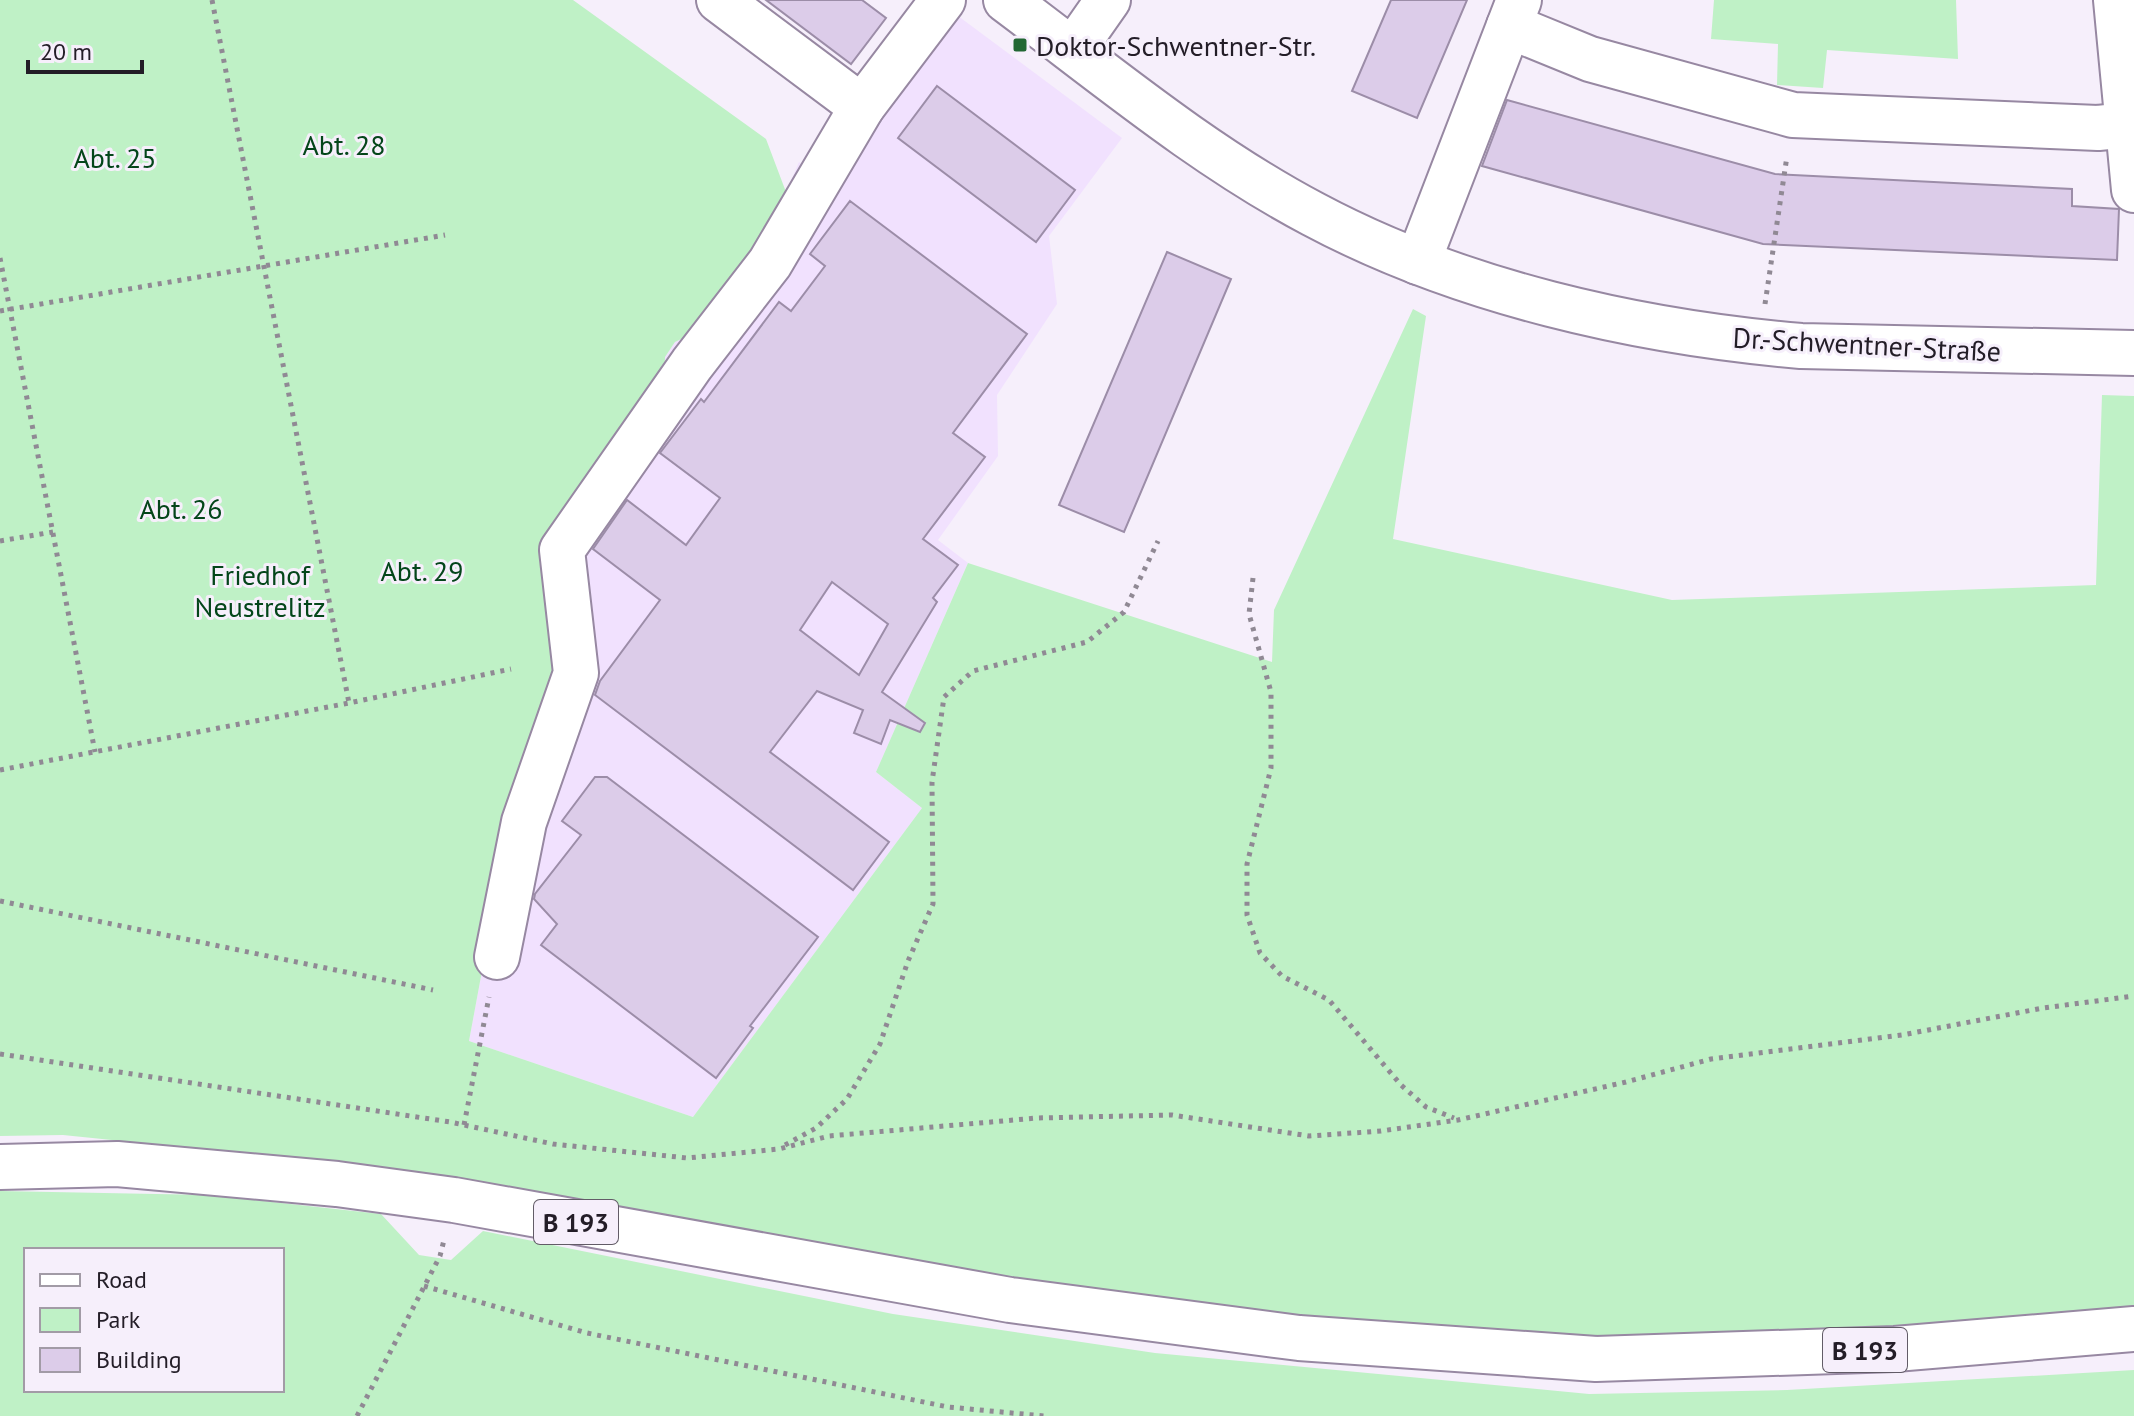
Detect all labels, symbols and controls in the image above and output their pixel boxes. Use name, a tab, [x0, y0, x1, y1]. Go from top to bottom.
scale bar	[28, 24, 142, 74]
place label: Doktor-Schwentner-Str.	[1036, 27, 1316, 64]
text: 20 m	[40, 36, 92, 67]
marker: Doktor-Schwentner-Str.	[1011, 36, 1029, 54]
park label: Abt. 28	[302, 126, 386, 163]
park label: Abt. 25	[73, 139, 157, 176]
street label: Dr.-Schwentner-Straße	[1732, 318, 2002, 370]
park label: Abt. 26	[139, 490, 223, 527]
park label: Abt. 29	[380, 552, 464, 589]
park label: Friedhof Neustrelitz	[195, 556, 325, 625]
road number: B 193	[534, 1200, 618, 1244]
legend	[24, 1248, 284, 1392]
text: Road	[96, 1264, 147, 1295]
text: Park	[96, 1304, 141, 1335]
road number: B 193	[1823, 1328, 1907, 1372]
text: Building	[96, 1344, 182, 1375]

